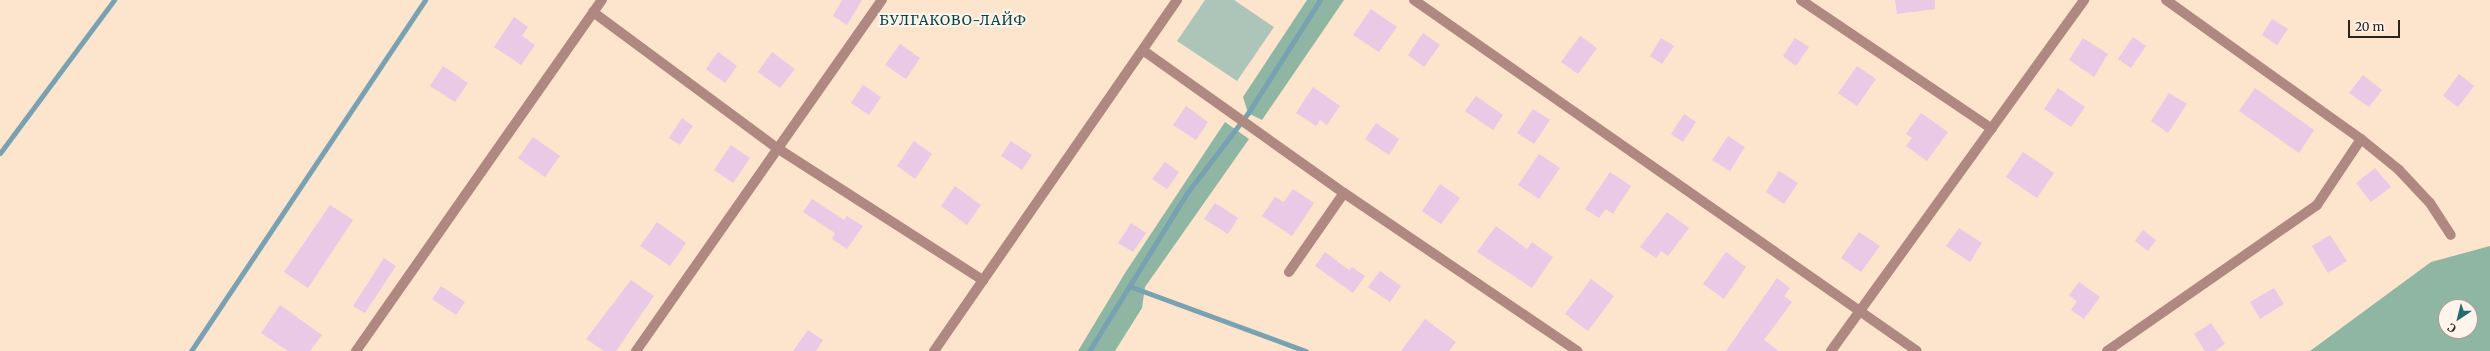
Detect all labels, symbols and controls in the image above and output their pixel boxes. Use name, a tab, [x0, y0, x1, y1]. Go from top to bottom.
district label: БУЛГАКОВО-ЛАЙФ	[879, 12, 1027, 28]
scale bar	[2350, 12, 2402, 38]
text: 20 m	[2355, 19, 2384, 34]
north arrow	[2438, 299, 2478, 339]
text: С	[2445, 320, 2459, 336]

